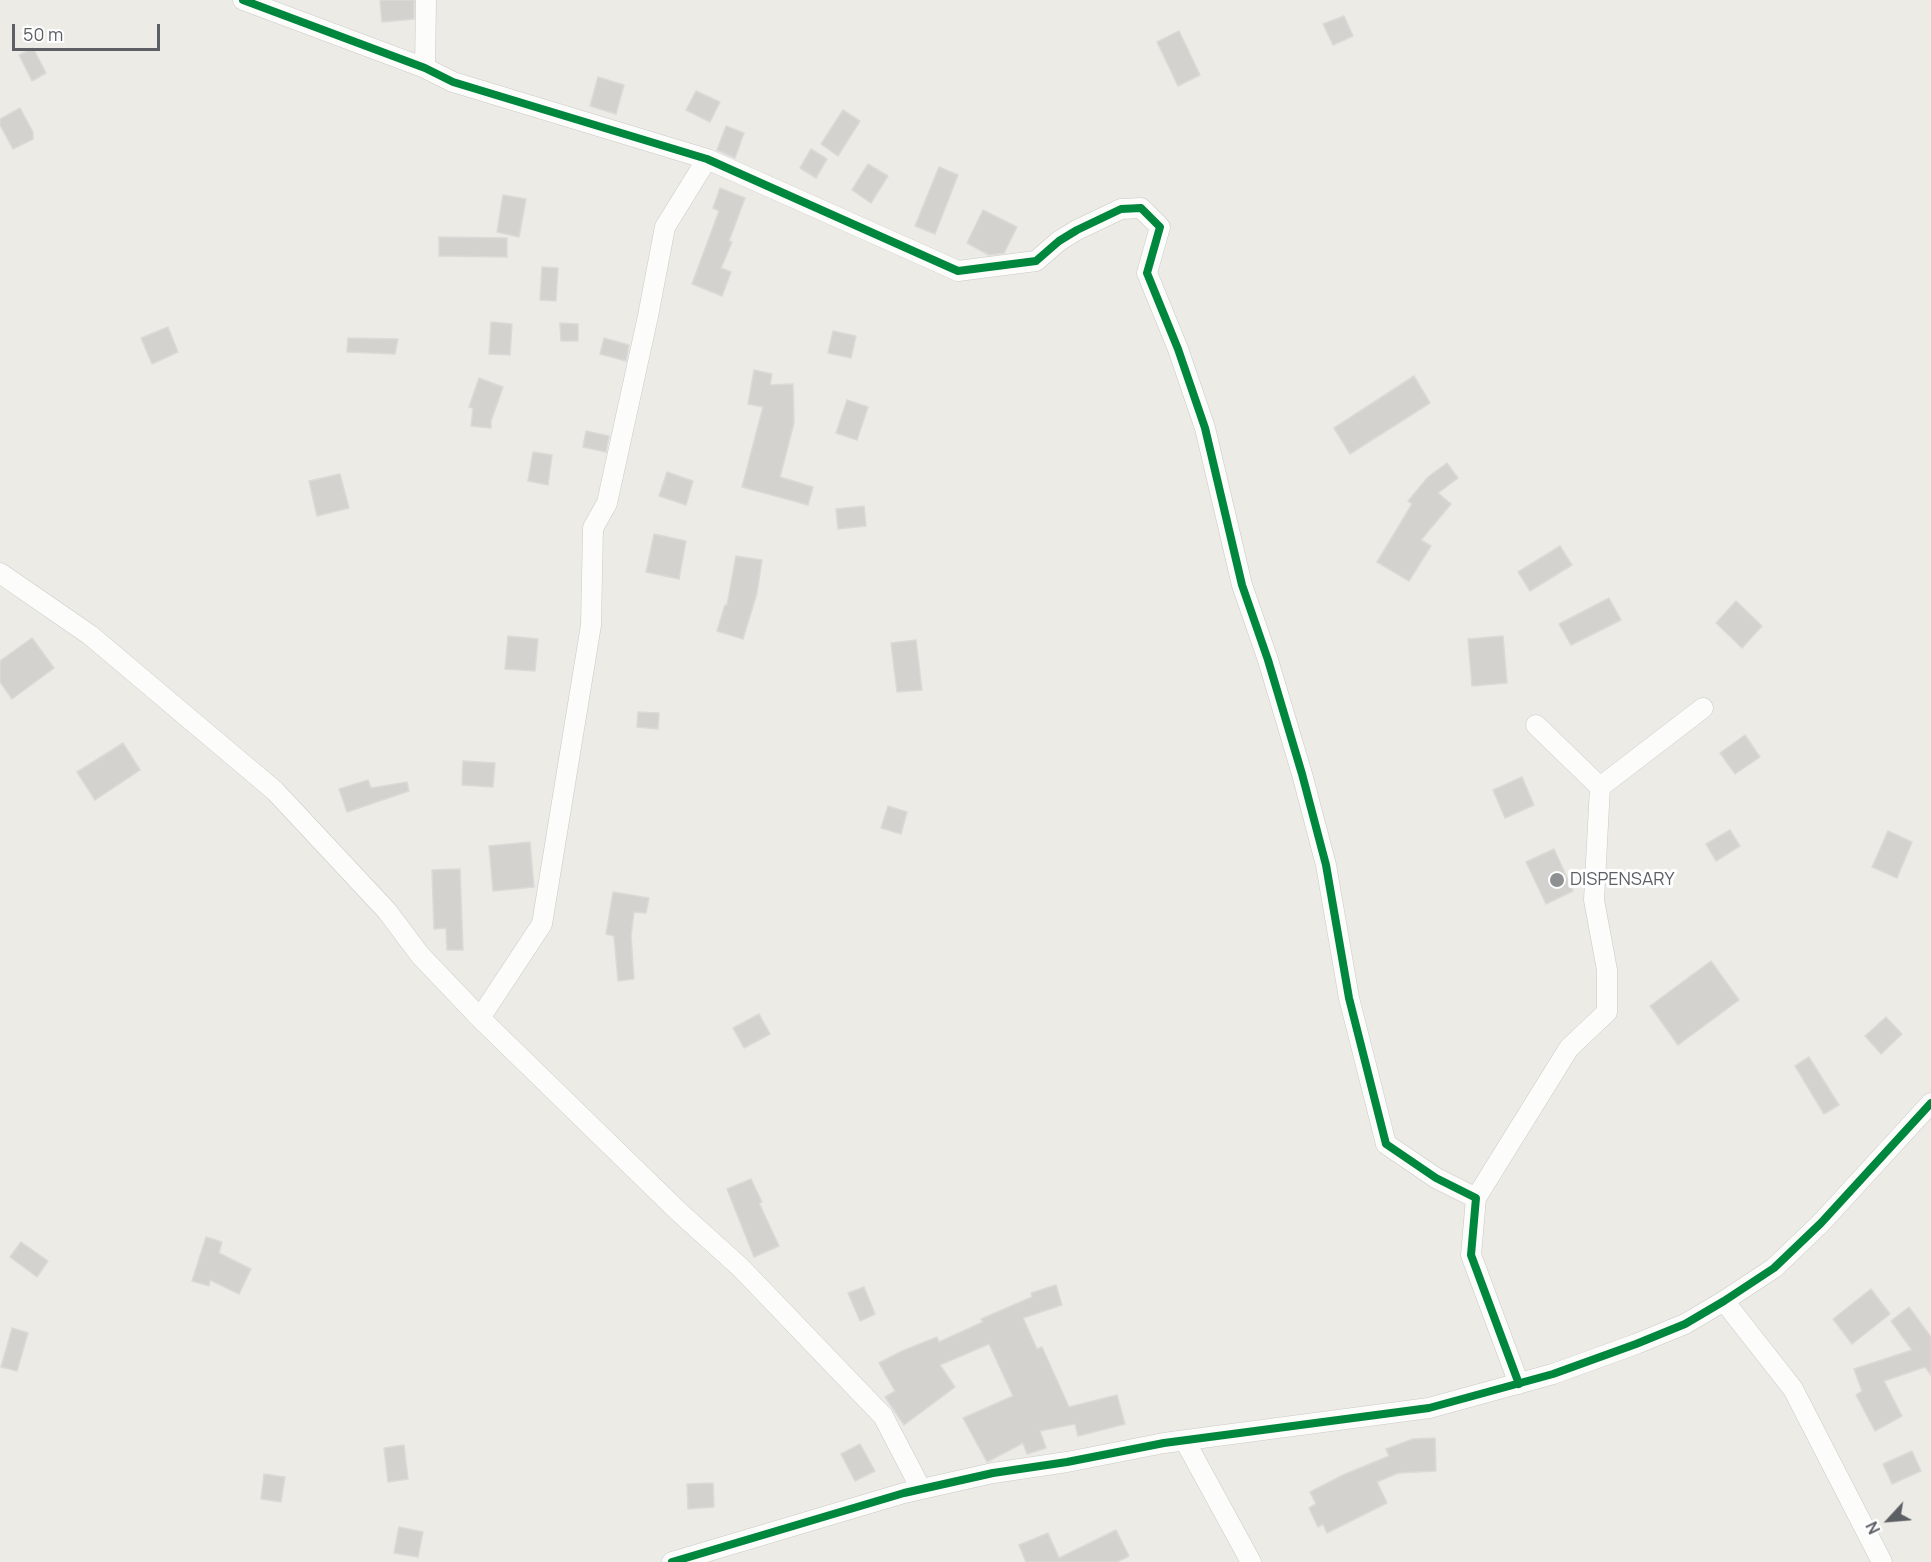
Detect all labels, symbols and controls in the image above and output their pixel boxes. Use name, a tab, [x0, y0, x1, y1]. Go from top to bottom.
scale bar	[15, 12, 164, 50]
text: 50 m	[23, 22, 63, 46]
place label: DISPENSARY	[1570, 869, 1674, 891]
marker: DISPENSARY	[1548, 871, 1566, 889]
north arrow	[1859, 1490, 1919, 1550]
text: N	[1860, 1518, 1885, 1538]

